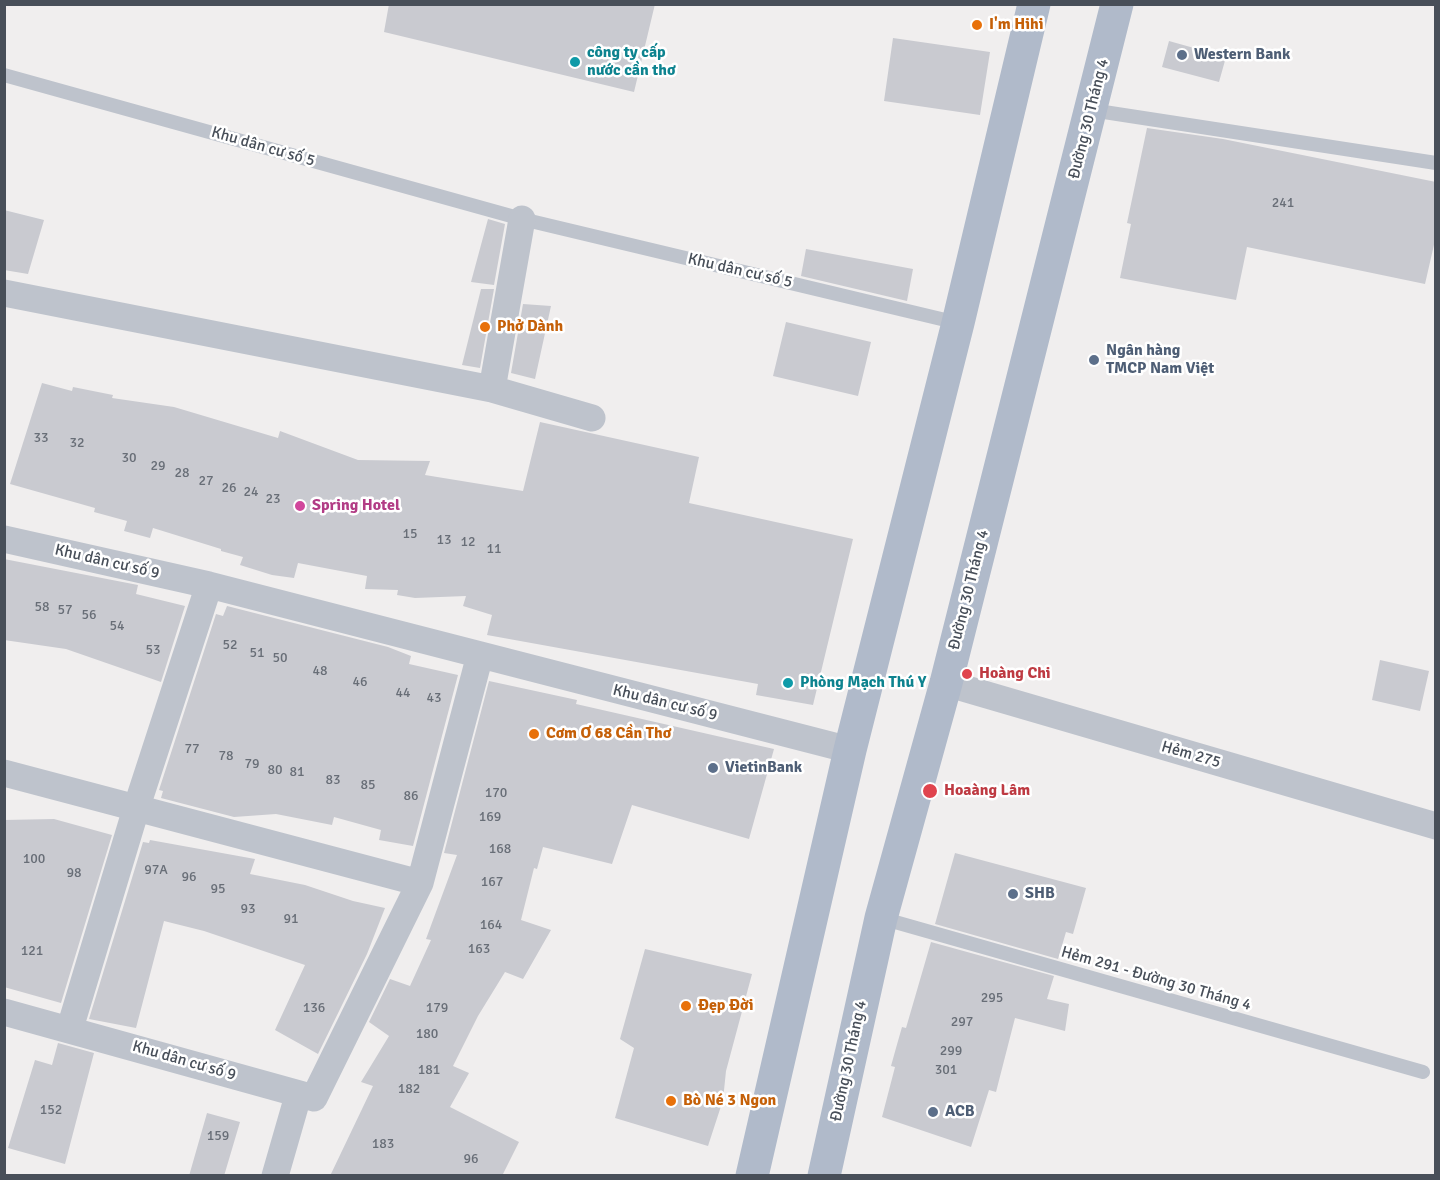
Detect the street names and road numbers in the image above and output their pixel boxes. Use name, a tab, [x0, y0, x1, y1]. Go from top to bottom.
street label: Đường 30 Tháng 4	[1065, 57, 1113, 181]
street label: Khu dân cư số 5	[209, 123, 317, 171]
street label: Khu dân cư số 5	[686, 250, 794, 292]
street label: Đường 30 Tháng 4	[945, 528, 993, 652]
street label: Khu dân cư số 9	[53, 541, 161, 583]
street label: Khu dân cư số 9	[611, 681, 719, 725]
street label: Hẻm 275	[1159, 737, 1223, 773]
street label: Hẻm 291 - Đường 30 Tháng 4	[1059, 943, 1253, 1015]
street label: Đường 30 Tháng 4	[827, 999, 871, 1123]
street label: Khu dân cư số 9	[130, 1037, 238, 1085]

